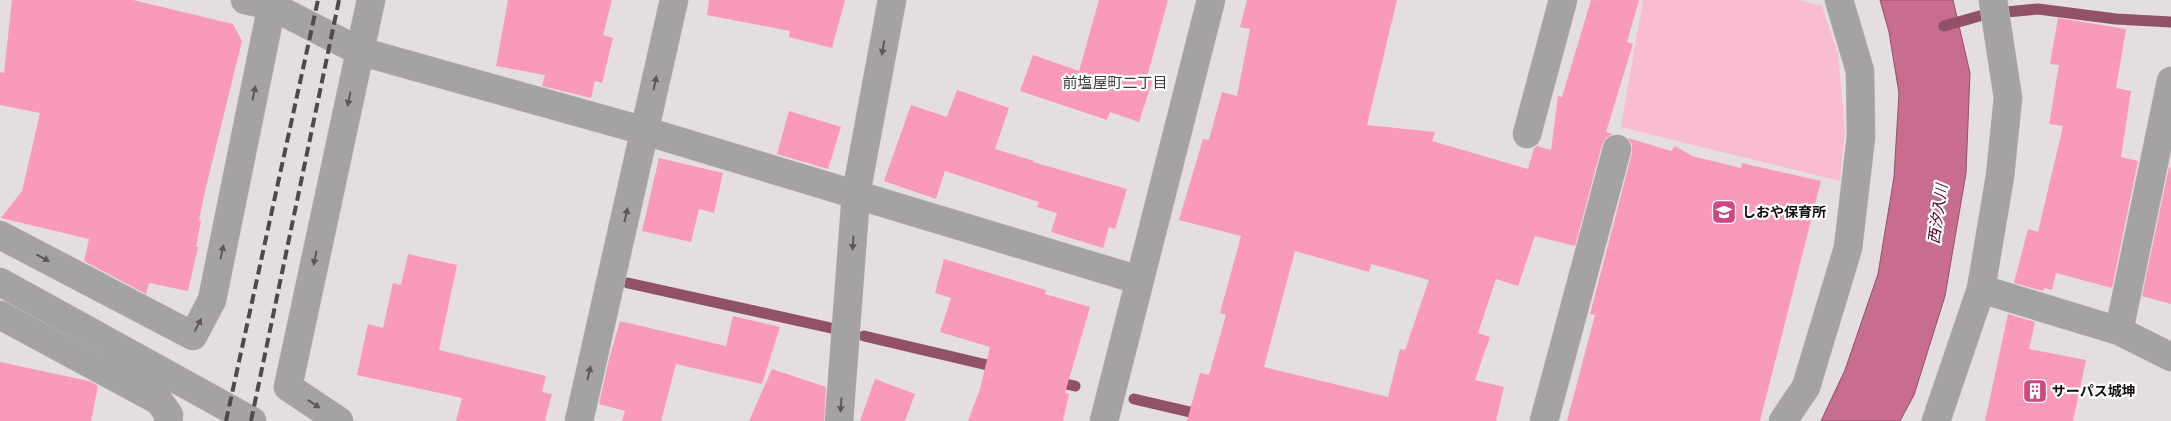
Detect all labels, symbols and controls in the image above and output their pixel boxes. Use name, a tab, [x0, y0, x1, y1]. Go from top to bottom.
one-way arrow	[879, 40, 887, 56]
district label: 前塩屋町二丁目	[1062, 72, 1168, 94]
one-way arrow	[651, 76, 659, 91]
one-way arrow	[250, 85, 258, 100]
one-way arrow	[345, 92, 353, 107]
water label: 西汐入川	[1923, 181, 1953, 245]
school or university icon: しおや保育所	[1711, 199, 1737, 225]
place label: しおや保育所	[1742, 202, 1826, 222]
one-way arrow	[622, 208, 630, 223]
one-way arrow	[848, 235, 856, 251]
one-way arrow	[218, 243, 226, 259]
one-way arrow	[311, 251, 319, 267]
one-way arrow	[36, 254, 50, 262]
one-way arrow	[194, 318, 202, 333]
one-way arrow	[586, 365, 594, 381]
building icon: サーパス城坤	[2022, 378, 2048, 404]
place label: サーパス城坤	[2052, 381, 2136, 401]
one-way arrow	[836, 397, 844, 413]
one-way arrow	[307, 399, 320, 409]

